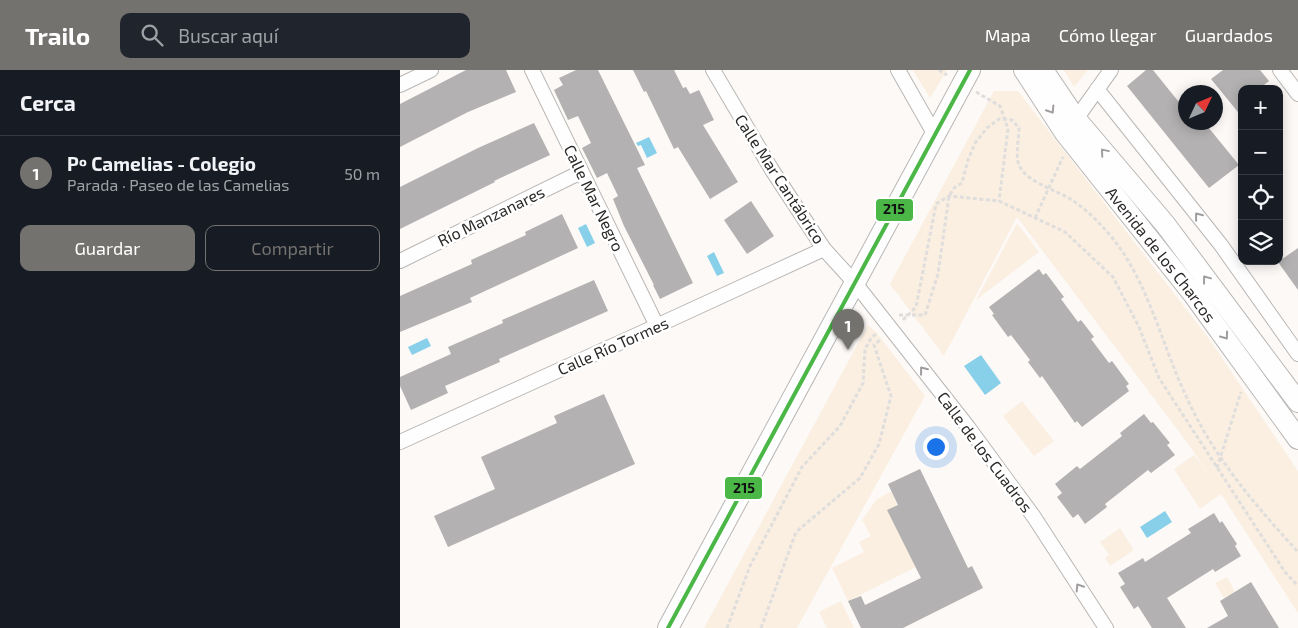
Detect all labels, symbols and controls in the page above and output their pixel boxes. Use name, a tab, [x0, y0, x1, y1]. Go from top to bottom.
search box	[120, 13, 470, 58]
text: Trailo	[25, 21, 90, 50]
icon: search	[138, 21, 166, 49]
text: Buscar aquí	[178, 24, 278, 47]
text: Mapa	[985, 24, 1031, 46]
text: Cómo llegar	[1059, 24, 1157, 46]
text: Guardados	[1185, 24, 1273, 46]
north arrow	[1178, 85, 1223, 130]
map controls	[1238, 85, 1283, 265]
button: +	[1238, 85, 1283, 130]
text: Cerca	[20, 90, 76, 115]
one-way arrow	[1045, 105, 1054, 114]
street label: Calle Mar Cantábrico	[731, 110, 829, 247]
button: −	[1238, 130, 1283, 175]
street label: Calle Mar Negro	[560, 141, 628, 254]
one-way arrow	[1101, 149, 1110, 158]
text: Pº Camelias - Colegio	[67, 152, 256, 175]
text: 1	[33, 164, 39, 183]
text: 50 m	[344, 164, 380, 183]
text: Parada · Paseo de las Camelias	[67, 175, 289, 194]
button: locate	[1238, 175, 1283, 220]
street label: Río Manzanares	[434, 181, 547, 250]
street label: Avenida de los Charcos	[1102, 183, 1220, 326]
line badge: 215	[875, 198, 914, 222]
text: 215	[883, 200, 905, 217]
one-way arrow	[1195, 213, 1203, 222]
button: layers	[1238, 220, 1283, 265]
button: Guardar	[20, 225, 195, 271]
button: Compartir	[205, 225, 380, 271]
one-way arrow	[1203, 275, 1212, 285]
pin: 1	[832, 309, 864, 350]
street label: Calle Río Tormes	[554, 313, 671, 379]
one-way arrow	[1219, 330, 1227, 339]
one-way arrow	[920, 366, 929, 376]
street label: Calle de los Cuadros	[934, 388, 1037, 516]
your location	[923, 434, 949, 460]
line badge: 215	[724, 476, 763, 500]
text: 215	[733, 479, 755, 496]
one-way arrow	[1076, 583, 1085, 593]

